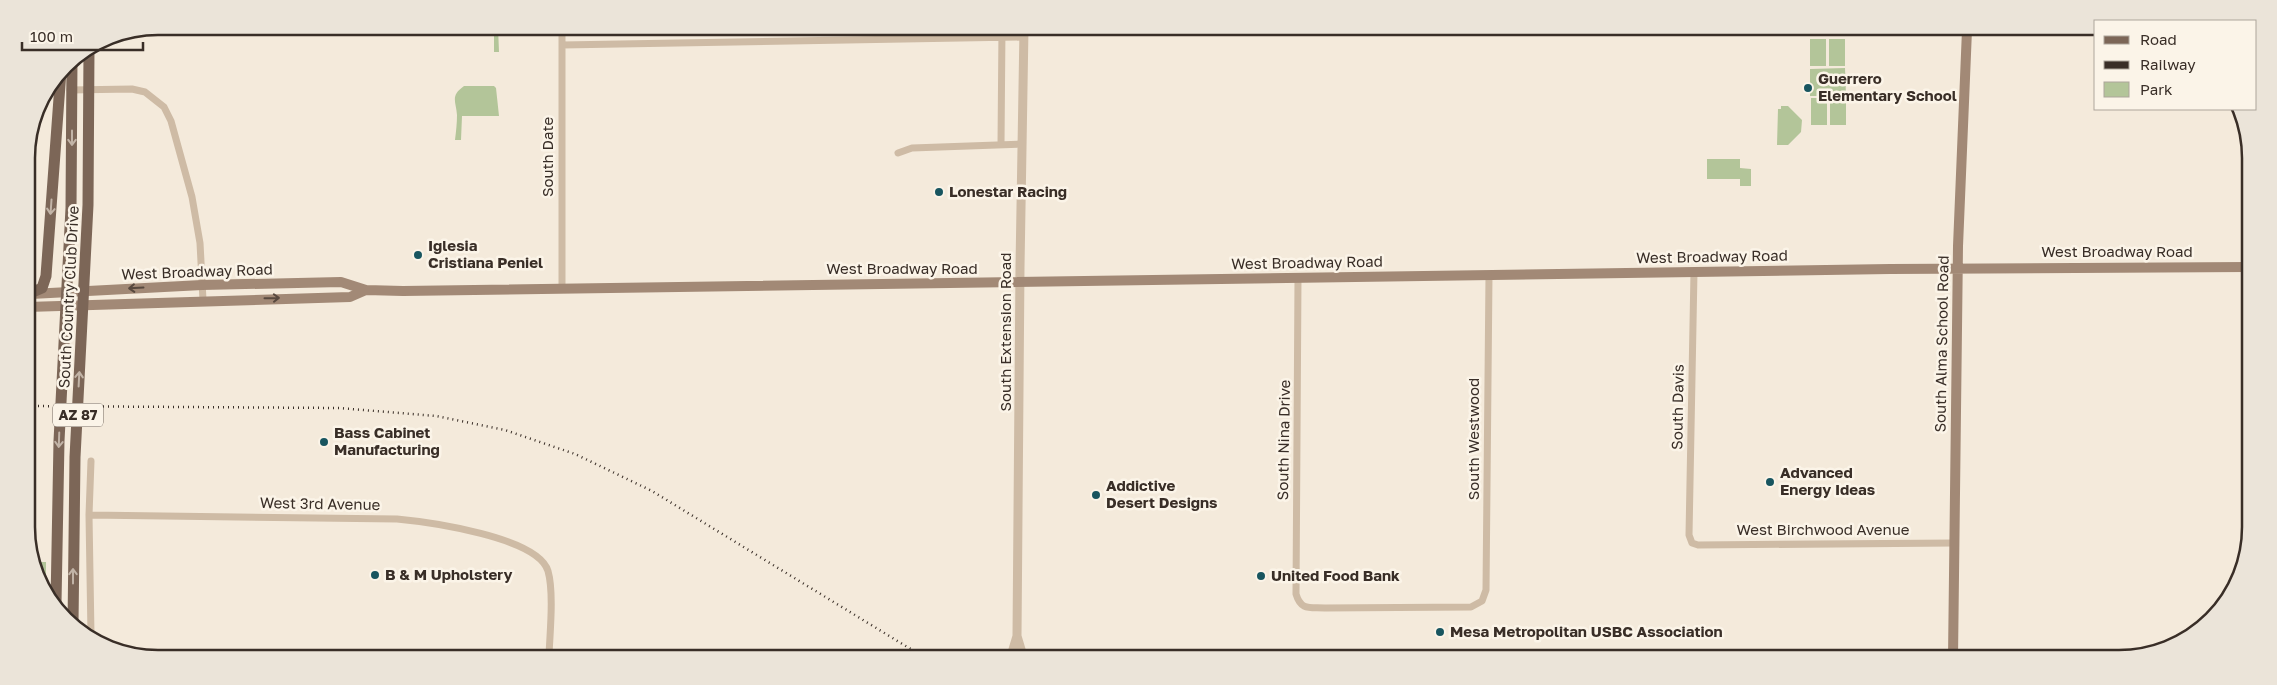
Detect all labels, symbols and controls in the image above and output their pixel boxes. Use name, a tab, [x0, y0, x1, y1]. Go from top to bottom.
scale bar	[22, 20, 144, 52]
legend	[2094, 20, 2257, 110]
text: 100 m	[30, 27, 73, 45]
text: Road	[2140, 30, 2177, 48]
text: Railway	[2140, 55, 2196, 73]
place label: Guerrero Elementary School	[1818, 69, 1957, 104]
text: Park	[2140, 80, 2173, 98]
marker: Guerrero Elementary School	[1802, 82, 1814, 94]
street label: South Date	[538, 117, 556, 197]
one-way arrow	[67, 130, 77, 146]
place label: Lonestar Racing	[949, 182, 1067, 200]
marker: Lonestar Racing	[933, 186, 945, 198]
one-way arrow	[46, 198, 56, 214]
street label: South Country Club Drive	[54, 205, 82, 389]
place label: Iglesia Cristiana Peniel	[428, 236, 543, 271]
street label: West Broadway Road	[2041, 242, 2193, 260]
street label: West Broadway Road	[1636, 246, 1788, 266]
marker: Iglesia Cristiana Peniel	[412, 249, 424, 261]
street label: West Broadway Road	[1231, 252, 1383, 272]
street label: South Extension Road	[996, 253, 1014, 411]
street label: South Alma School Road	[1930, 255, 1952, 433]
street label: West Broadway Road	[121, 259, 273, 283]
street label: West Broadway Road	[826, 259, 978, 277]
one-way arrow	[128, 284, 144, 293]
one-way arrow	[263, 294, 279, 303]
street label: South Davis	[1667, 364, 1687, 450]
one-way arrow	[75, 371, 84, 387]
street label: South Westwood	[1464, 378, 1482, 500]
street label: South Nina Drive	[1273, 379, 1293, 500]
road number: AZ 87	[53, 404, 103, 426]
place label: Bass Cabinet Manufacturing	[334, 423, 440, 458]
one-way arrow	[54, 432, 64, 448]
marker: Bass Cabinet Manufacturing	[318, 436, 330, 448]
place label: Advanced Energy Ideas	[1780, 463, 1875, 498]
place label: Addictive Desert Designs	[1106, 476, 1218, 511]
marker: Advanced Energy Ideas	[1764, 476, 1776, 488]
marker: Addictive Desert Designs	[1090, 489, 1102, 501]
street label: West 3rd Avenue	[260, 493, 381, 513]
street label: West Birchwood Avenue	[1736, 520, 1910, 538]
place label: B & M Upholstery	[385, 565, 513, 583]
place label: United Food Bank	[1271, 566, 1400, 584]
one-way arrow	[68, 568, 78, 584]
marker: B & M Upholstery	[369, 569, 381, 581]
marker: United Food Bank	[1255, 570, 1267, 582]
place label: Mesa Metropolitan USBC Association	[1450, 622, 1723, 640]
marker: Mesa Metropolitan USBC Association	[1434, 626, 1446, 638]

